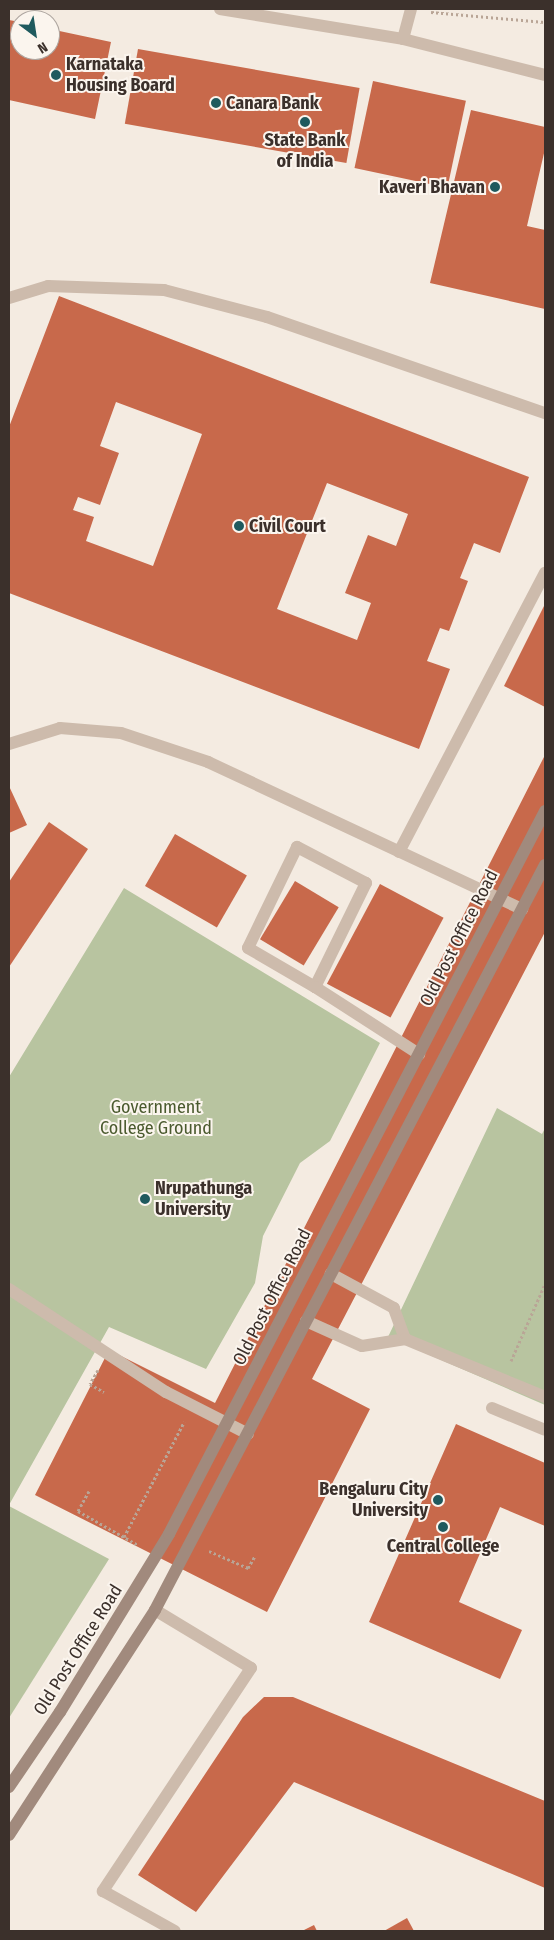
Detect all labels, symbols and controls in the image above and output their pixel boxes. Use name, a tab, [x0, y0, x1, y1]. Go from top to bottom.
north arrow	[10, 10, 60, 60]
text: N	[35, 38, 50, 57]
place label: Karnataka Housing Board	[66, 54, 175, 96]
marker: Karnataka Housing Board	[50, 69, 62, 81]
place label: Canara Bank	[226, 92, 319, 114]
marker: Canara Bank	[210, 97, 222, 109]
marker: State Bank of India	[299, 116, 311, 128]
place label: State Bank of India	[265, 130, 345, 172]
place label: Kaveri Bhavan	[379, 176, 485, 198]
marker: Kaveri Bhavan	[489, 181, 501, 193]
place label: Civil Court	[249, 515, 326, 537]
marker: Civil Court	[233, 520, 245, 532]
street label: Old Post Office Road	[415, 866, 503, 1010]
park label: Government College Ground	[100, 1097, 212, 1140]
place label: Nrupathunga University	[155, 1178, 252, 1220]
marker: Nrupathunga University	[139, 1193, 151, 1205]
street label: Old Post Office Road	[228, 1225, 316, 1369]
place label: Bengaluru City University	[319, 1479, 428, 1522]
marker: Bengaluru City University	[432, 1494, 444, 1506]
marker: Central College	[437, 1521, 449, 1533]
place label: Central College	[387, 1535, 499, 1557]
street label: Old Post Office Road	[29, 1581, 127, 1719]

